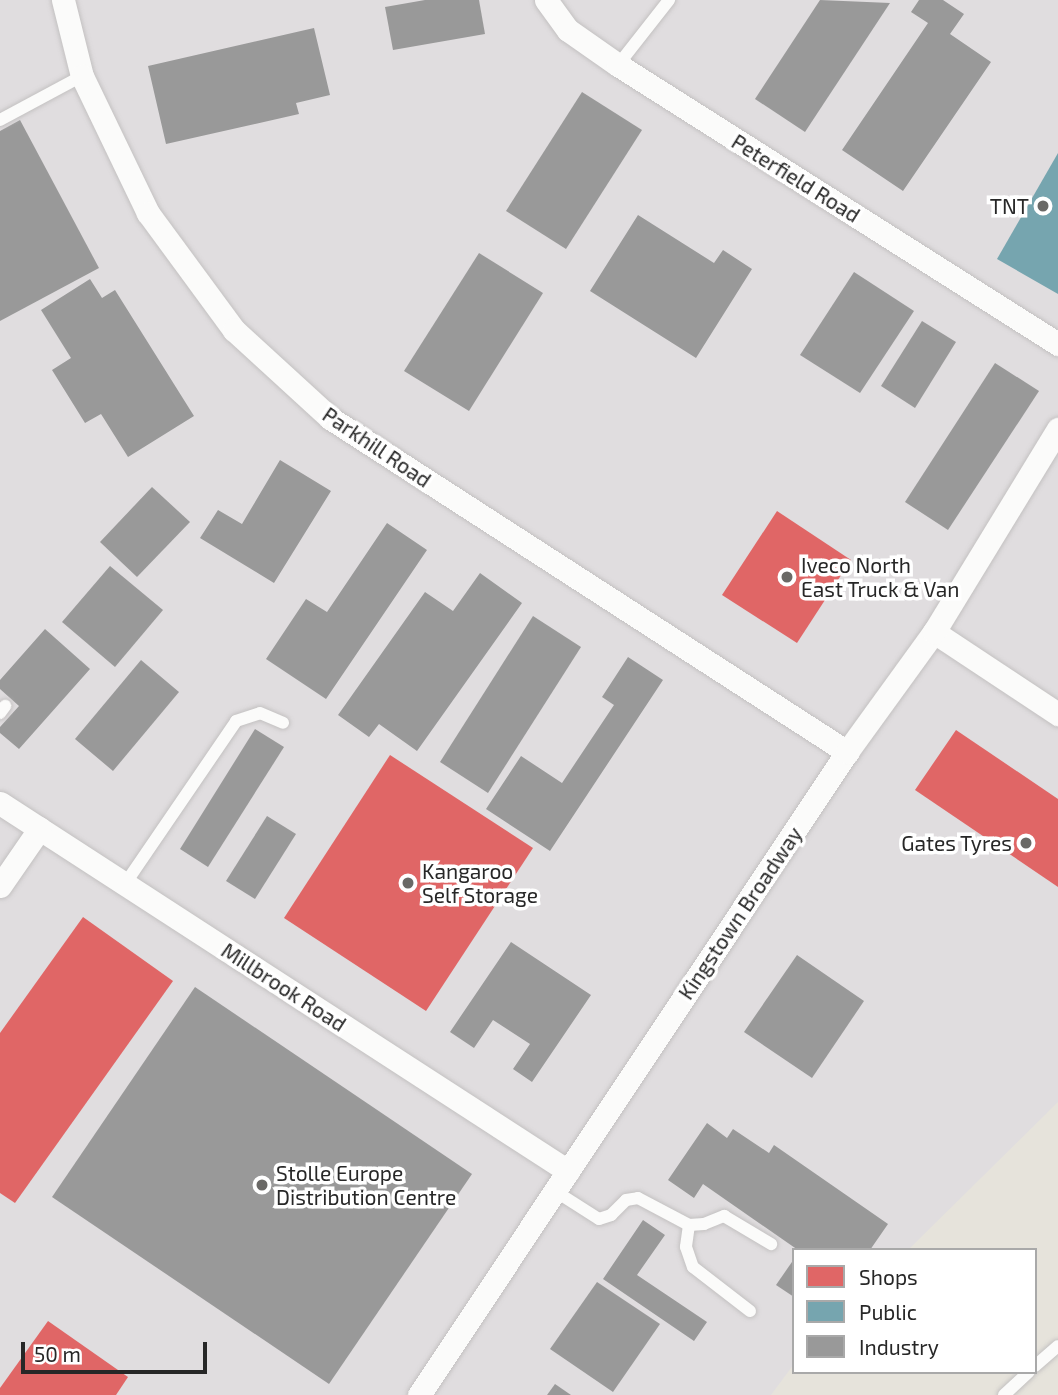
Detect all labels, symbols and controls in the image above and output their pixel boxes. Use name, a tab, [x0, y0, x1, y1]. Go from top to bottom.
street label: Peterfield Road	[727, 128, 865, 228]
place label: TNT	[990, 193, 1029, 219]
marker: TNT	[1035, 198, 1051, 214]
street label: Parkhill Road	[318, 401, 436, 493]
place label: Iveco North East Truck & Van	[801, 552, 961, 602]
marker: Iveco North East Truck & Van	[779, 569, 795, 585]
street label: Kingstown Broadway	[673, 822, 807, 1004]
place label: Gates Tyres	[901, 830, 1012, 856]
marker: Gates Tyres	[1018, 835, 1034, 851]
place label: Kangaroo Self Storage	[422, 858, 538, 908]
marker: Kangaroo Self Storage	[400, 875, 416, 891]
street label: Millbrook Road	[217, 937, 351, 1037]
place label: Stolle Europe Distribution Centre	[276, 1160, 456, 1210]
marker: Stolle Europe Distribution Centre	[254, 1177, 270, 1193]
legend	[792, 1248, 1037, 1374]
text: Shops	[859, 1264, 918, 1289]
text: Public	[859, 1299, 917, 1324]
scale bar	[24, 1328, 210, 1372]
text: Industry	[859, 1334, 939, 1359]
text: 50 m	[34, 1341, 81, 1366]

